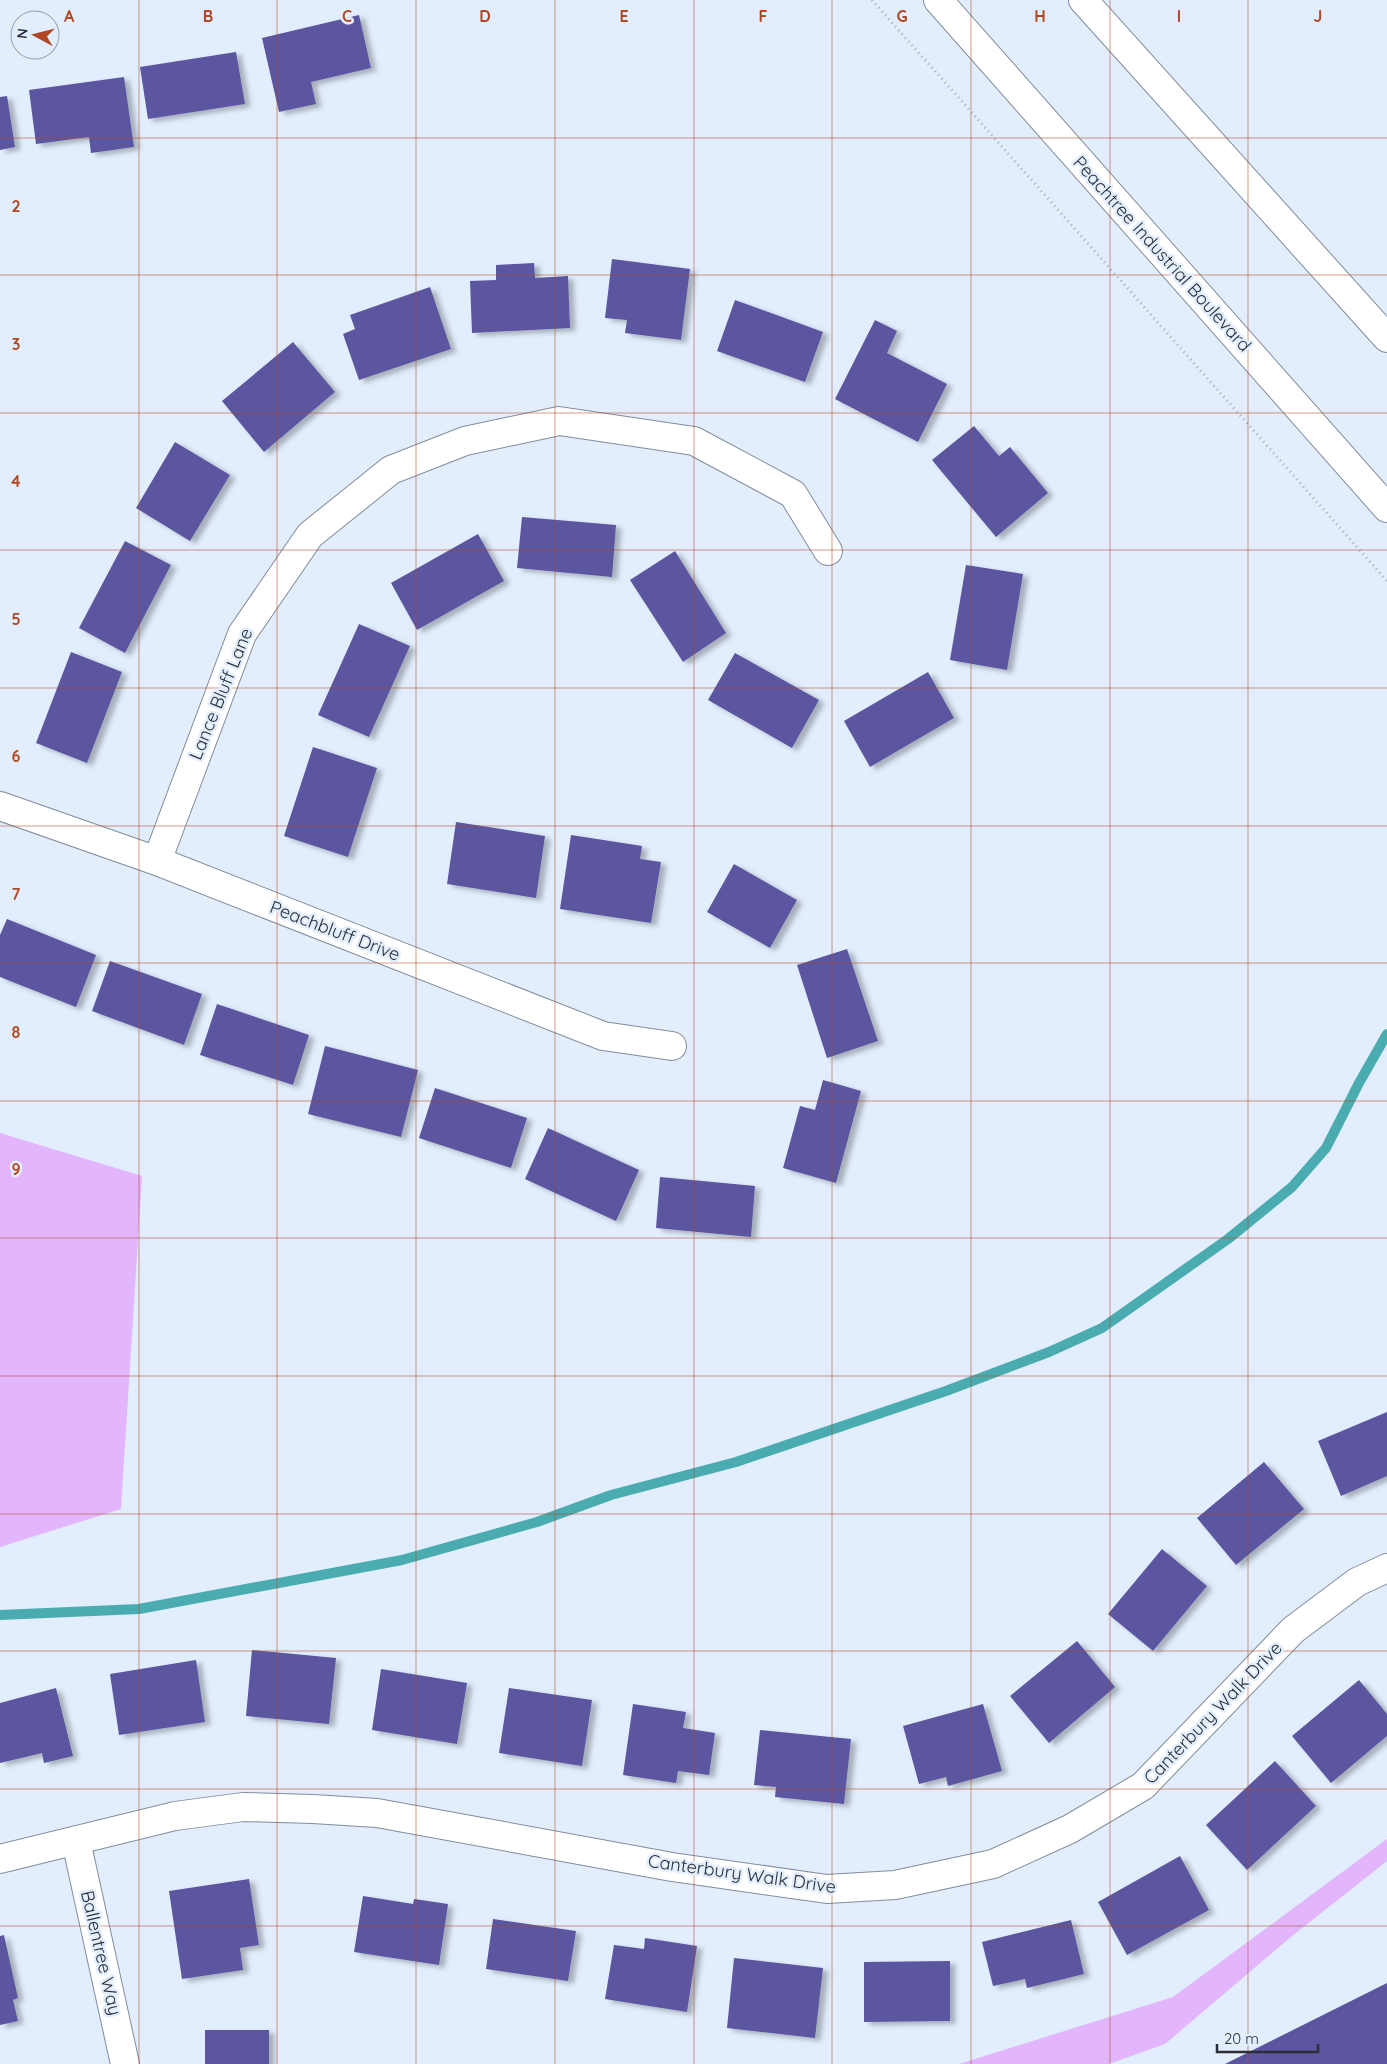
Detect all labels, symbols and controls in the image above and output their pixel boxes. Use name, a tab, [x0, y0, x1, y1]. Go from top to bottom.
text: A	[64, 6, 75, 26]
text: B	[203, 6, 213, 26]
text: C	[342, 6, 352, 26]
text: D	[479, 6, 491, 26]
text: E	[619, 6, 629, 26]
text: F	[759, 6, 768, 26]
text: G	[896, 6, 908, 26]
text: H	[1034, 6, 1046, 26]
text: I	[1177, 6, 1181, 26]
text: J	[1314, 6, 1322, 26]
north arrow	[10, 10, 60, 60]
text: N	[13, 27, 32, 40]
street label: Peachtree Industrial Boulevard	[1068, 151, 1256, 356]
text: 2	[11, 196, 21, 216]
text: 3	[12, 334, 20, 354]
text: 4	[11, 471, 21, 491]
text: 5	[11, 609, 21, 629]
street label: Lance Bluff Lane	[184, 625, 257, 763]
text: 6	[12, 746, 21, 766]
text: 7	[12, 884, 21, 904]
street label: Peachbluff Drive	[267, 895, 404, 966]
text: 8	[12, 1022, 21, 1042]
text: 9	[11, 1159, 21, 1179]
street label: Canterbury Walk Drive	[1139, 1636, 1287, 1789]
street label: Canterbury Walk Drive	[647, 1849, 838, 1898]
street label: Ballentree Way	[76, 1888, 127, 2018]
scale bar	[1217, 2022, 1318, 2054]
text: 20 m	[1224, 2029, 1259, 2048]

